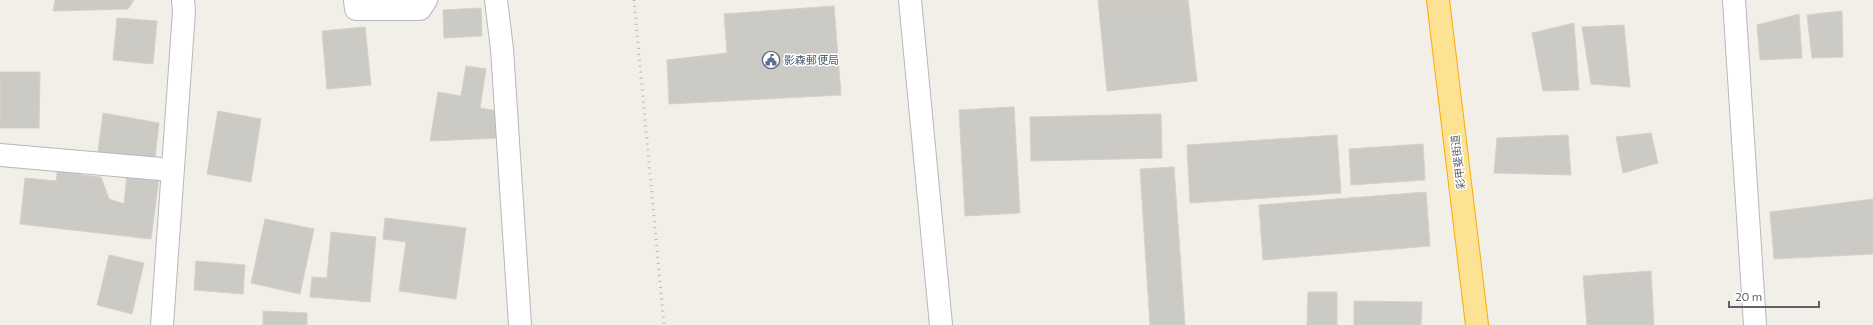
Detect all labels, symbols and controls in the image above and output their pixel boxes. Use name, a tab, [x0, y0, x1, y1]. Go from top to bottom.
public building icon: 影森郵便局	[761, 50, 781, 70]
place label: 影森郵便局	[784, 53, 839, 66]
street label: 彩甲斐街道	[1448, 134, 1467, 190]
scale bar	[1729, 283, 1819, 309]
text: 20 m	[1735, 289, 1762, 303]

